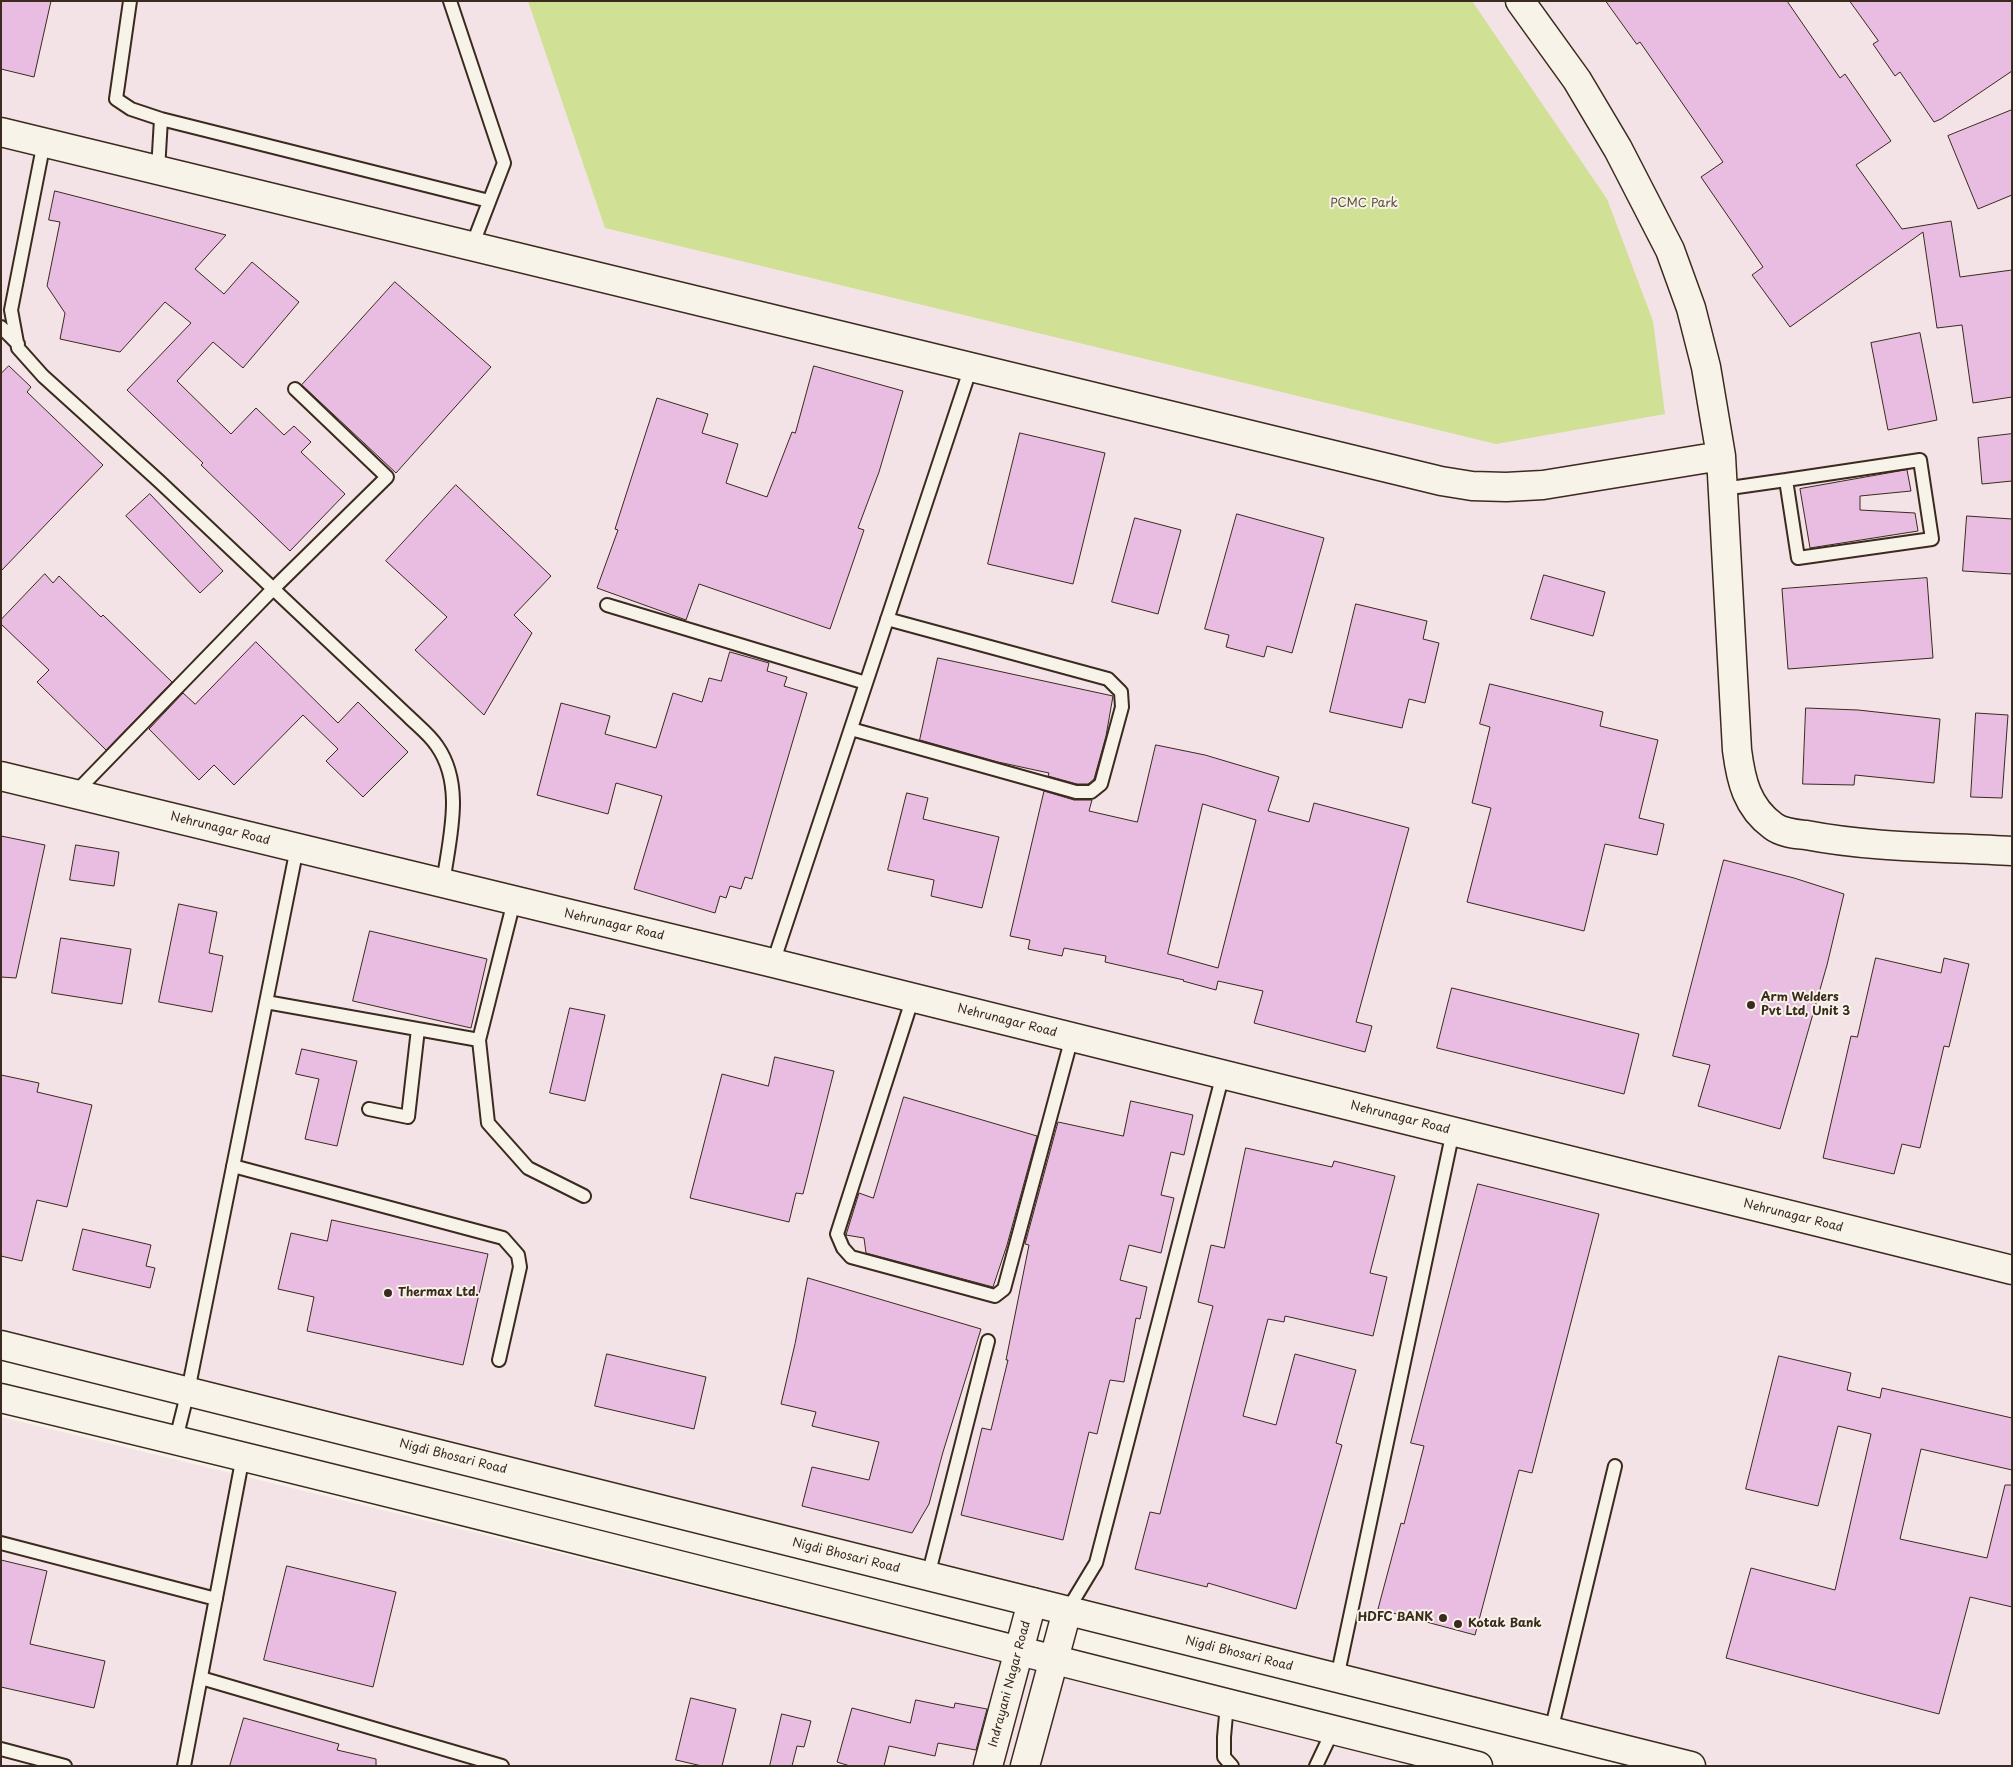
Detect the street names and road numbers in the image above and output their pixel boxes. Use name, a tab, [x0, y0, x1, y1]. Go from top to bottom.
street label: Nehrunagar Road	[169, 810, 271, 848]
street label: Nehrunagar Road	[562, 906, 666, 944]
street label: Nehrunagar Road	[956, 1002, 1058, 1040]
street label: Nehrunagar Road	[1349, 1099, 1451, 1137]
street label: Nehrunagar Road	[1742, 1197, 1844, 1235]
street label: Nigdi Bhosari Road	[398, 1437, 508, 1477]
street label: Nigdi Bhosari Road	[791, 1536, 901, 1576]
street label: Indrayani Nagar Road	[986, 1619, 1034, 1749]
street label: Nigdi Bhosari Road	[1184, 1634, 1294, 1674]

